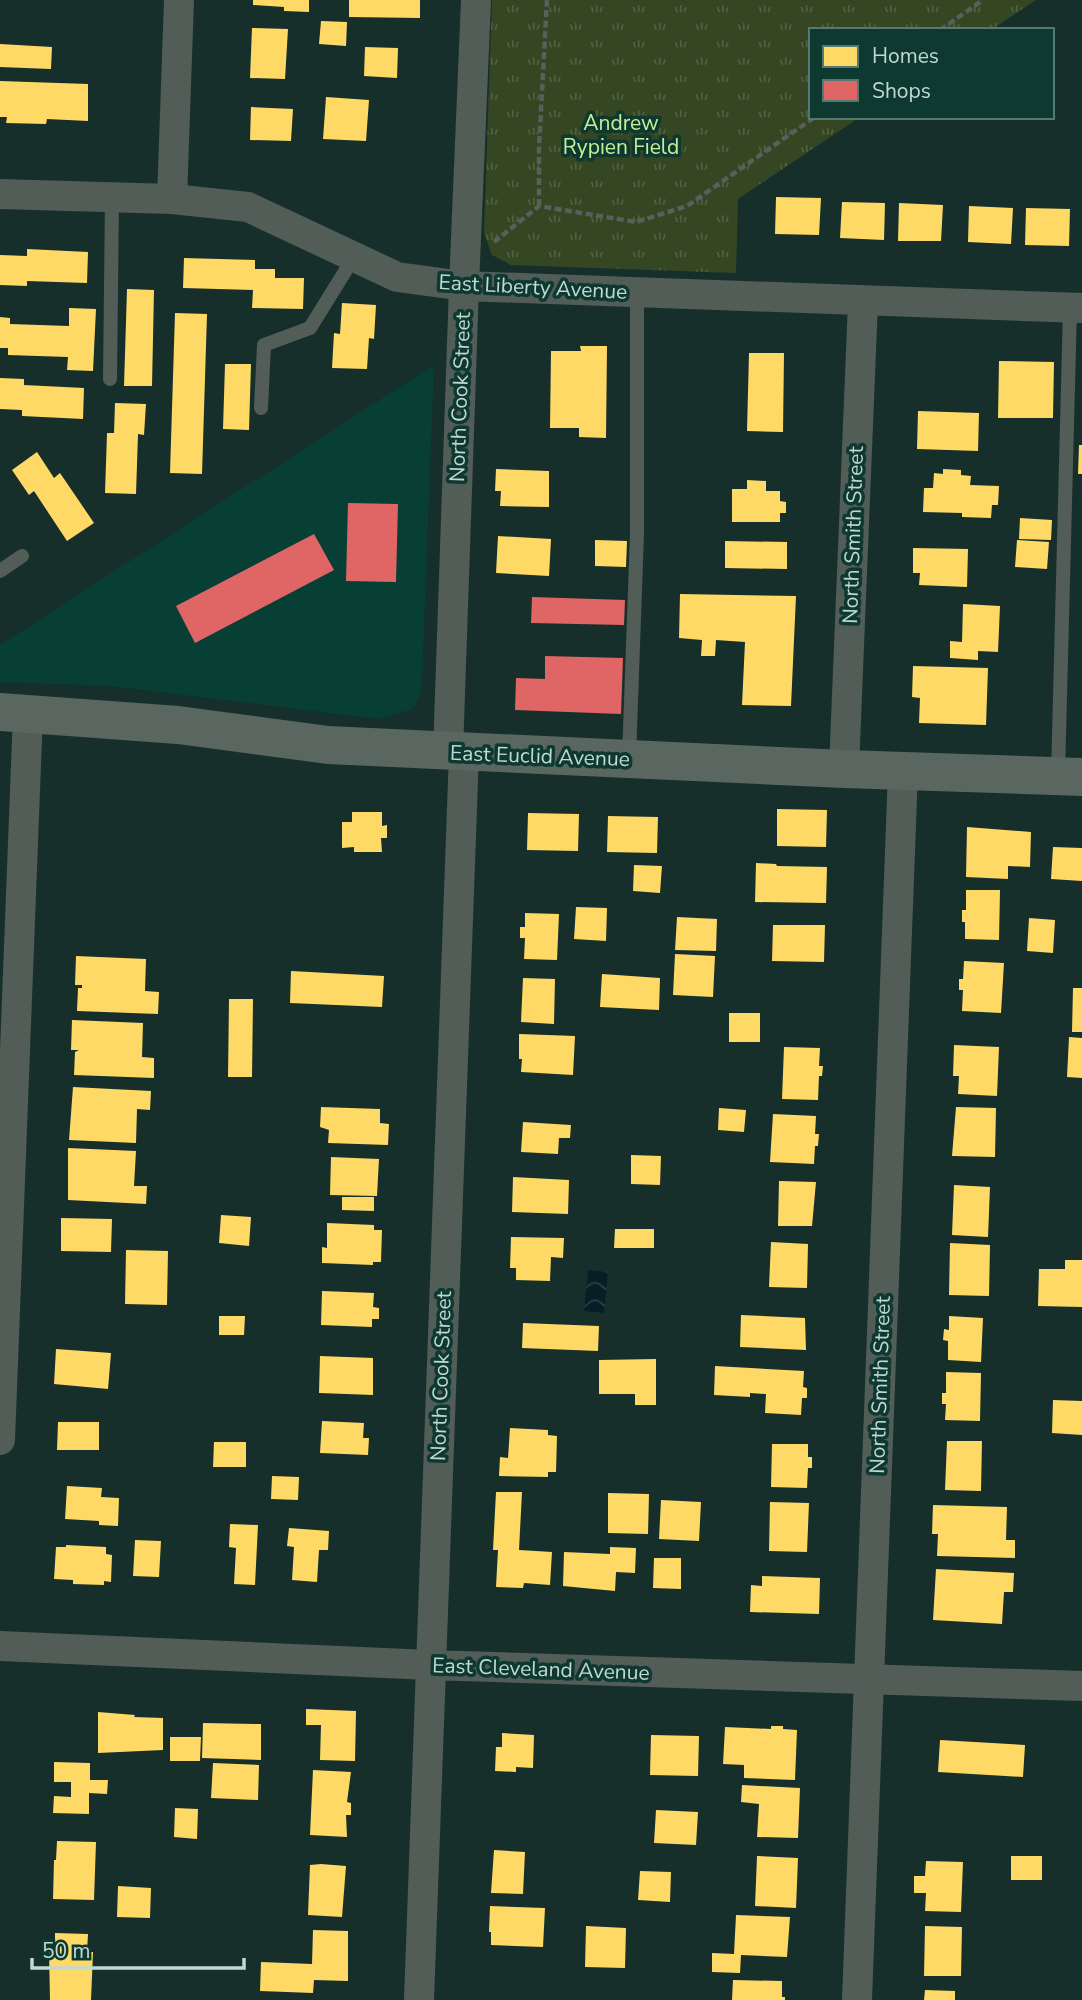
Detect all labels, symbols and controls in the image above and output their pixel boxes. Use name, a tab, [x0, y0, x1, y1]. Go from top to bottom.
legend	[809, 28, 1054, 119]
text: Homes	[872, 42, 939, 70]
text: Shops	[872, 77, 931, 105]
park label: Andrew Rypien Field	[563, 109, 679, 161]
street label: East Liberty Avenue	[438, 268, 628, 306]
street label: North Cook Street	[443, 311, 477, 482]
street label: North Smith Street	[836, 445, 870, 624]
street label: East Euclid Avenue	[450, 739, 630, 773]
street label: North Cook Street	[424, 1290, 458, 1461]
street label: North Smith Street	[863, 1295, 897, 1474]
street label: East Cleveland Avenue	[432, 1651, 650, 1687]
scale bar	[32, 1926, 243, 1970]
text: 50 m	[42, 1937, 91, 1965]

